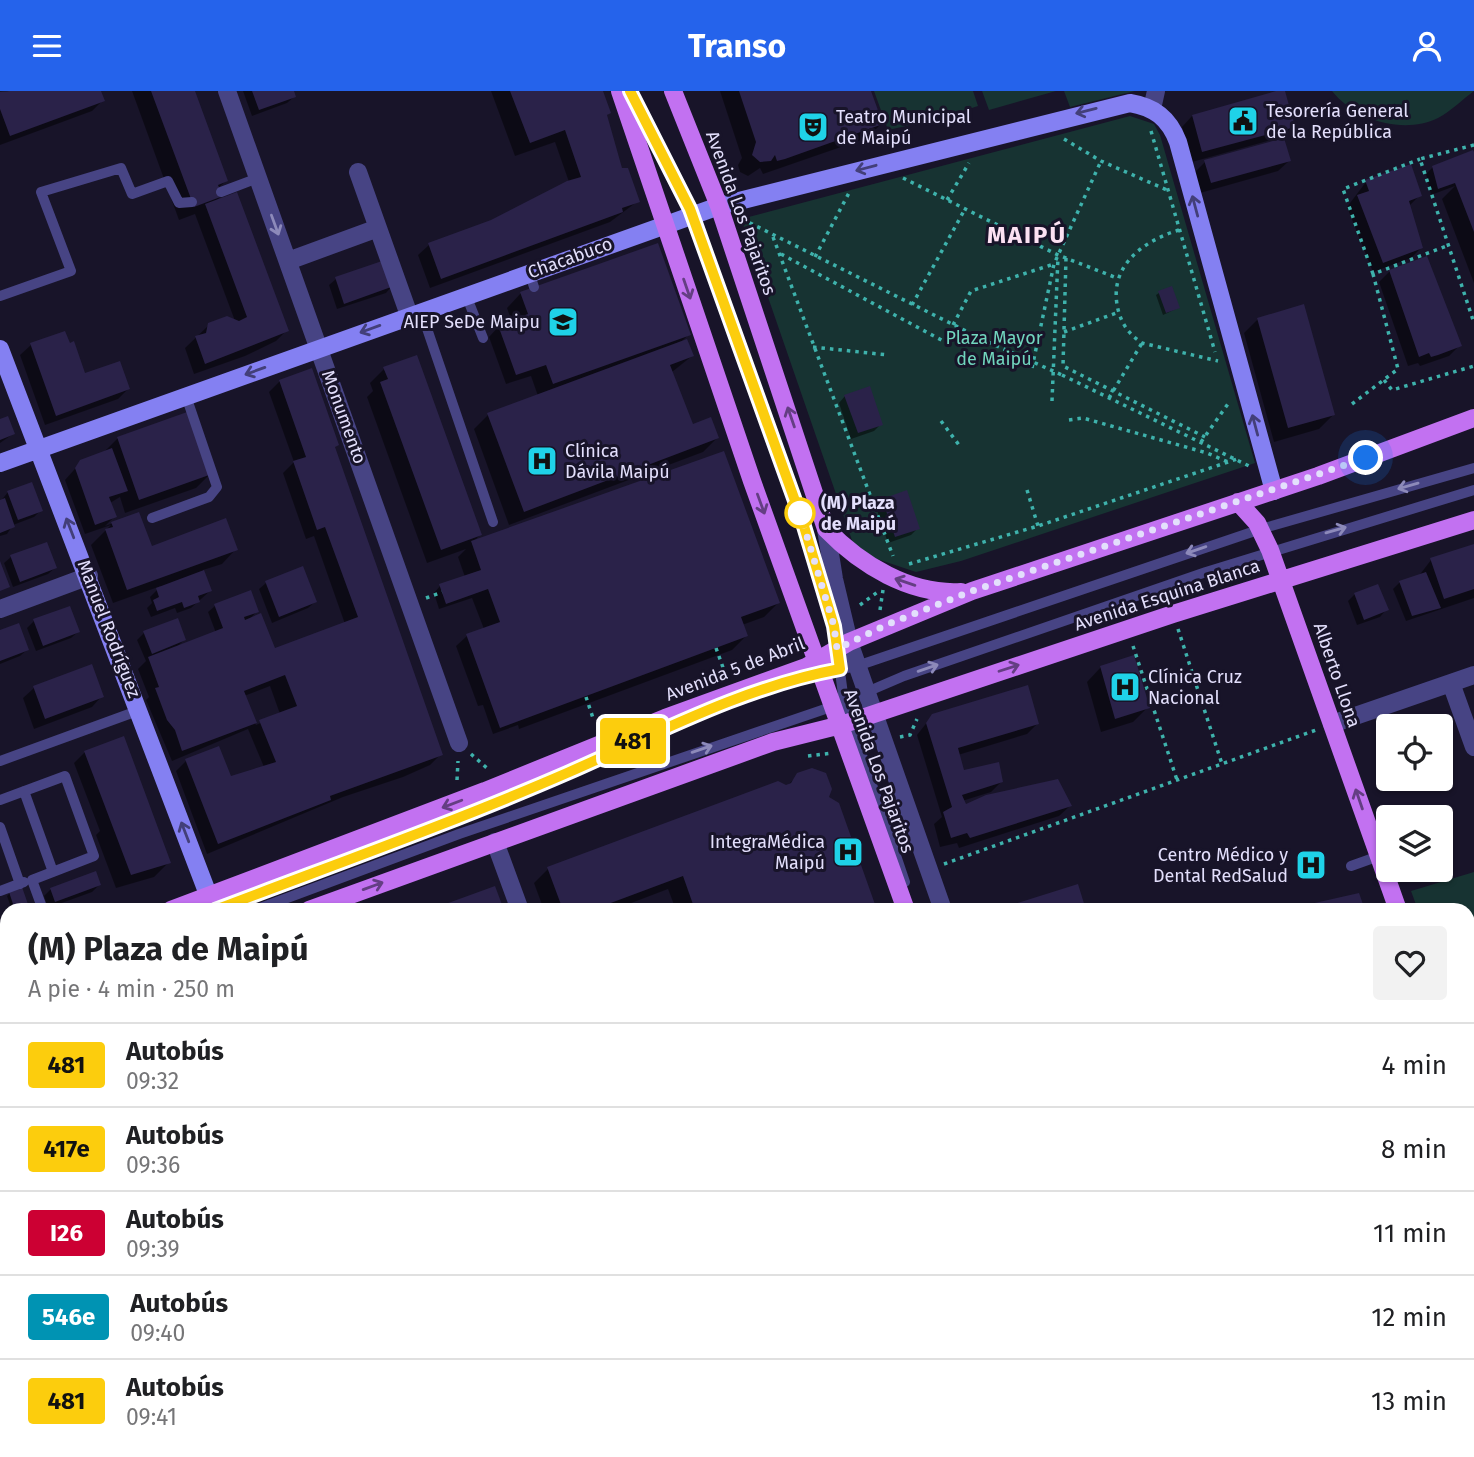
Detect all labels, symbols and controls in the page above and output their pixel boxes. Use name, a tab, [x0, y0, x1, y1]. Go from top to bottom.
icon: menu	[28, 27, 66, 65]
text: Transo	[688, 27, 786, 65]
icon: person	[1408, 27, 1446, 65]
place label: Tesorería General de la República	[1266, 100, 1409, 143]
public building icon: Tesorería General de la República	[1226, 104, 1260, 138]
one-way arrow	[1075, 105, 1098, 119]
place label: Teatro Municipal de Maipú	[836, 106, 971, 149]
theatre icon: Teatro Municipal de Maipú	[796, 110, 830, 144]
street label: Avenida Los Pajaritos	[701, 128, 781, 298]
one-way arrow	[855, 162, 878, 175]
one-way arrow	[1188, 195, 1201, 218]
one-way arrow	[270, 213, 282, 235]
district label: MAIPÚ	[987, 220, 1067, 249]
street label: Chacabuco	[525, 233, 615, 283]
one-way arrow	[681, 278, 694, 300]
school or university icon: AIEP SeDe Maipu	[546, 305, 580, 339]
place label: AIEP SeDe Maipu	[404, 311, 540, 333]
one-way arrow	[359, 324, 381, 337]
park label: Plaza Mayor de Maipú	[945, 327, 1043, 370]
one-way arrow	[244, 366, 266, 378]
street label: Monumento	[317, 367, 371, 467]
one-way arrow	[784, 407, 796, 429]
one-way arrow	[1248, 415, 1261, 437]
place label: Clínica Dávila Maipú	[565, 440, 670, 483]
your location	[1348, 440, 1383, 475]
hospital icon: Clínica Dávila Maipú	[525, 444, 559, 478]
one-way arrow	[1398, 481, 1420, 494]
place label: (M) Plaza de Maipú	[821, 492, 896, 535]
one-way arrow	[755, 493, 768, 515]
marker: (M) Plaza de Maipú	[785, 498, 815, 528]
one-way arrow	[63, 517, 76, 539]
one-way arrow	[1324, 523, 1346, 536]
one-way arrow	[1185, 545, 1207, 557]
street label: Avenida Esquina Blanca	[1071, 555, 1263, 635]
street label: Manuel Rodríguez	[73, 557, 145, 701]
one-way arrow	[895, 575, 917, 587]
street label: Alberto Llona	[1309, 620, 1365, 730]
street label: Avenida 5 de Abril	[662, 632, 808, 706]
one-way arrow	[917, 661, 939, 673]
one-way arrow	[998, 661, 1020, 673]
place label: Clínica Cruz Nacional	[1148, 666, 1242, 709]
hospital icon: Clínica Cruz Nacional	[1108, 670, 1142, 704]
street label: Avenida Los Pajaritos	[839, 686, 919, 856]
map controls	[1376, 714, 1453, 882]
button: locate	[1376, 714, 1453, 791]
line badge: 481	[593, 718, 673, 764]
text: 481	[614, 727, 652, 755]
one-way arrow	[690, 742, 712, 754]
one-way arrow	[1352, 789, 1364, 811]
one-way arrow	[442, 798, 464, 811]
button: layers	[1376, 805, 1453, 882]
one-way arrow	[178, 821, 191, 843]
place label: IntegraMédica Maipú	[710, 831, 825, 874]
hospital icon: IntegraMédica Maipú	[831, 835, 865, 869]
place label: Centro Médico y Dental RedSalud	[1153, 844, 1288, 887]
hospital icon: Centro Médico y Dental RedSalud	[1294, 848, 1328, 882]
one-way arrow	[361, 879, 383, 892]
button: heart	[1373, 926, 1447, 1000]
text: (M) Plaza de Maipú	[28, 929, 309, 969]
text: A pie · 4 min · 250 m	[28, 975, 235, 1003]
text: Autobús	[126, 1036, 224, 1067]
text: 4 min	[1381, 1050, 1447, 1081]
text: 481	[48, 1051, 85, 1079]
text: 09:32	[126, 1067, 179, 1095]
text: Autobús	[126, 1120, 224, 1151]
text: 8 min	[1381, 1134, 1447, 1165]
text: 417e	[43, 1135, 90, 1163]
text: 09:36	[126, 1151, 180, 1179]
text: Autobús	[126, 1204, 224, 1235]
text: 11 min	[1373, 1218, 1447, 1249]
text: I26	[50, 1219, 83, 1247]
text: 09:39	[126, 1235, 180, 1263]
text: Autobús	[130, 1288, 228, 1319]
text: 12 min	[1371, 1302, 1447, 1333]
text: 546e	[42, 1303, 95, 1331]
text: 09:40	[130, 1319, 185, 1347]
text: Autobús	[126, 1372, 224, 1403]
text: 13 min	[1371, 1386, 1447, 1417]
text: 481	[48, 1387, 85, 1415]
text: 09:41	[126, 1403, 177, 1431]

